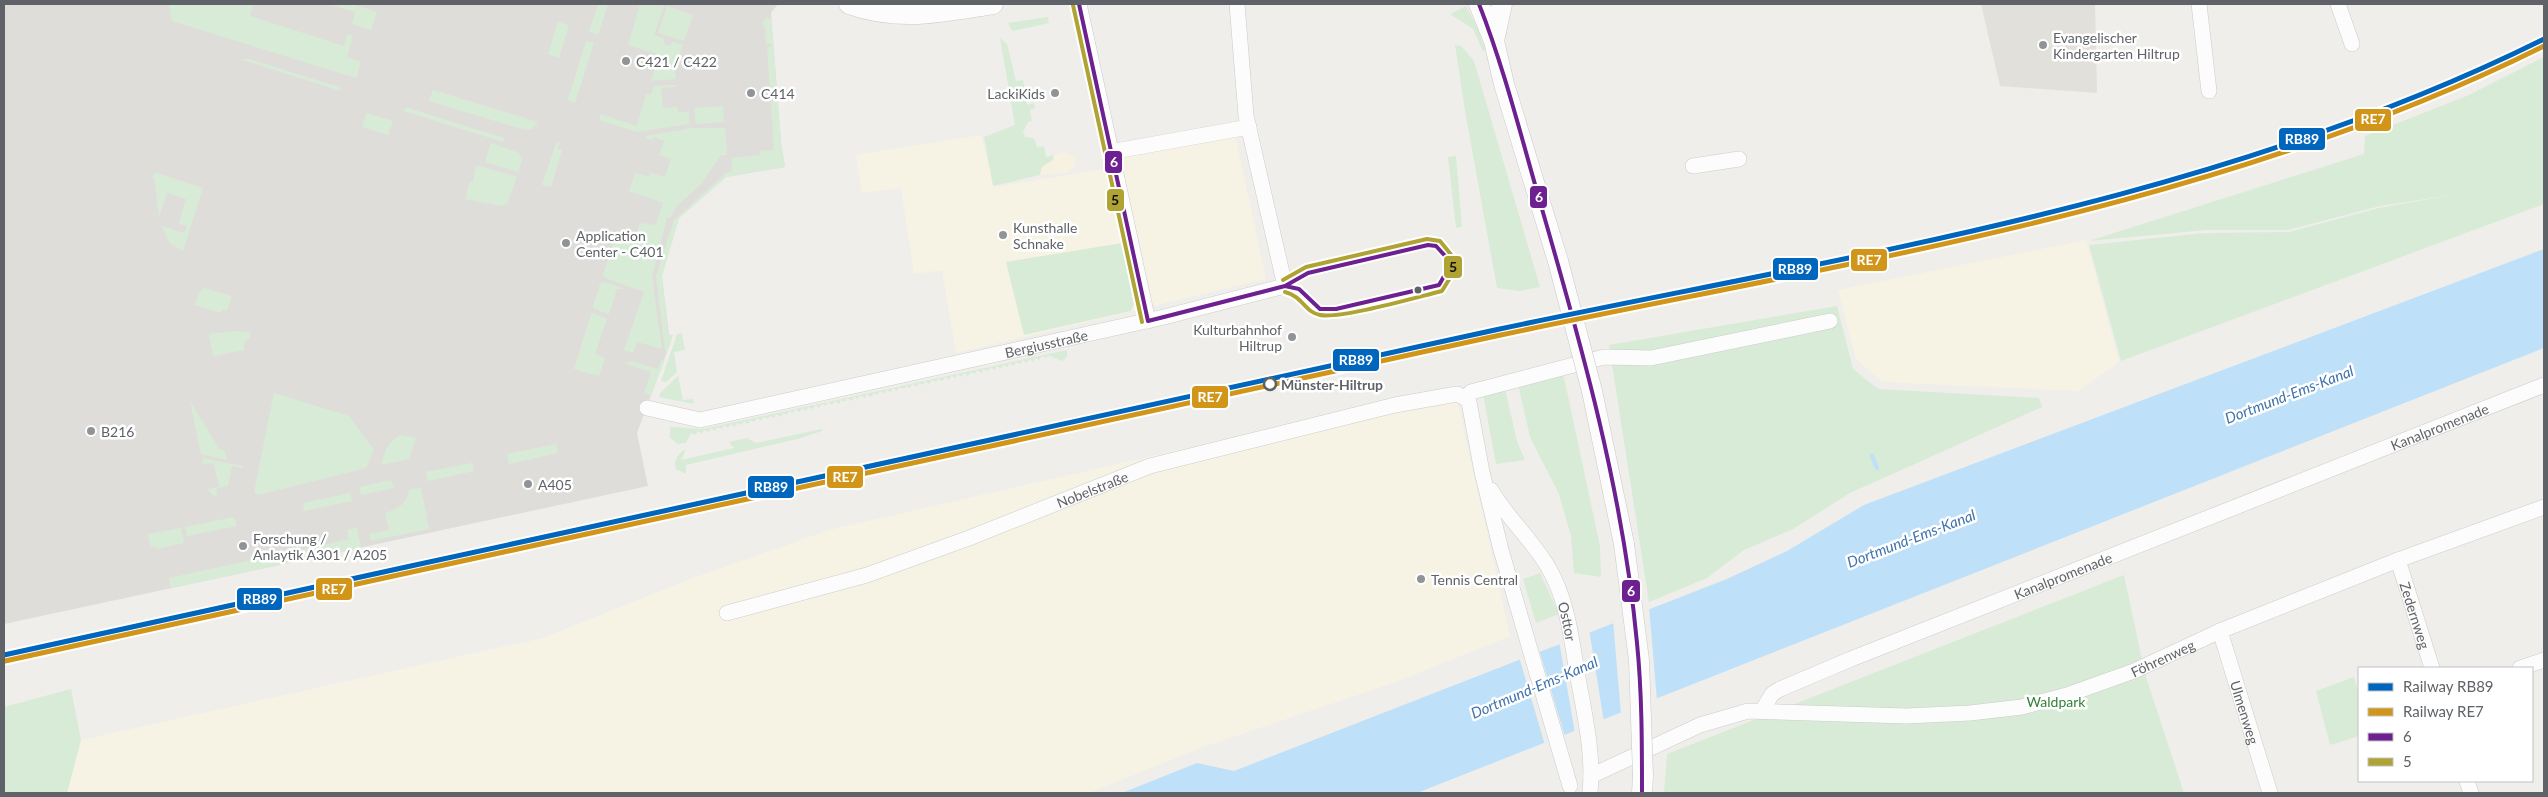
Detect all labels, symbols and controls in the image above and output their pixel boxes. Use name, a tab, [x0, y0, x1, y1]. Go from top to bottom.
place label: Evangelischer Kindergarten Hiltrup	[2053, 29, 2180, 62]
marker: Evangelischer Kindergarten Hiltrup	[2037, 39, 2049, 51]
place label: C421 / C422	[636, 53, 717, 70]
marker: C421 / C422	[620, 55, 632, 67]
place label: C414	[761, 85, 795, 102]
place label: LackiKids	[987, 85, 1045, 102]
marker: C414	[745, 87, 757, 99]
marker: LackiKids	[1049, 87, 1061, 99]
line badge: RE7	[2354, 108, 2392, 132]
text: RE7	[2360, 110, 2386, 127]
line badge: RB89	[2278, 127, 2326, 151]
text: RB89	[2285, 130, 2319, 147]
line badge: 6	[1104, 150, 1123, 174]
text: 6	[1110, 153, 1118, 170]
line badge: 6	[1529, 185, 1548, 209]
line badge: 5	[1106, 188, 1125, 212]
text: 6	[1535, 188, 1543, 205]
text: 5	[1111, 191, 1119, 208]
place label: Kunsthalle Schnake	[1013, 219, 1077, 252]
place label: Application Center - C401	[576, 227, 664, 260]
marker: Kunsthalle Schnake	[997, 229, 1009, 241]
marker: Application Center - C401	[560, 237, 572, 249]
line badge: RE7	[1850, 248, 1888, 272]
text: RE7	[1856, 251, 1882, 268]
line badge: 5	[1443, 255, 1463, 279]
line badge: RB89	[1772, 257, 1819, 281]
text: 5	[1449, 258, 1457, 275]
text: RB89	[1778, 260, 1812, 277]
unlabelled marker	[1413, 285, 1423, 295]
place label: Kulturbahnhof Hiltrup	[1193, 321, 1282, 354]
street label: Bergiusstraße	[1003, 326, 1089, 361]
marker: Kulturbahnhof Hiltrup	[1286, 331, 1298, 343]
line badge: RB89	[1332, 348, 1380, 372]
text: RB89	[1339, 351, 1373, 368]
water label: Dortmund-Ems-Kanal	[2222, 361, 2356, 427]
place label: Münster-Hiltrup	[1281, 376, 1383, 393]
marker: Münster-Hiltrup	[1263, 377, 1277, 391]
line badge: RE7	[1191, 385, 1229, 409]
text: RE7	[1197, 388, 1223, 405]
street label: Kanalpromenade	[2388, 399, 2491, 453]
place label: B216	[101, 423, 134, 440]
marker: B216	[85, 425, 97, 437]
line badge: RE7	[826, 465, 864, 489]
street label: Nobelstraße	[1054, 467, 1130, 511]
text: RE7	[832, 468, 858, 485]
line badge: RB89	[747, 475, 795, 499]
place label: A405	[538, 476, 572, 493]
marker: A405	[522, 478, 534, 490]
text: RB89	[754, 478, 788, 495]
water label: Dortmund-Ems-Kanal	[1844, 505, 1978, 571]
place label: Forschung / Anlaytik A301 / A205	[253, 530, 387, 563]
marker: Forschung / Anlaytik A301 / A205	[237, 540, 249, 552]
street label: Kanalpromenade	[2011, 548, 2114, 602]
place label: Tennis Central	[1431, 571, 1518, 588]
marker: Tennis Central	[1415, 573, 1427, 585]
line badge: RE7	[315, 577, 353, 601]
line badge: 6	[1621, 579, 1641, 603]
text: RE7	[321, 580, 347, 597]
street label: Zedernweg	[2397, 580, 2434, 651]
text: 6	[1627, 582, 1635, 599]
line badge: RB89	[236, 587, 283, 611]
text: RB89	[243, 590, 277, 607]
street label: Osttor	[1555, 600, 1580, 642]
street label: Föhrenweg	[2128, 636, 2197, 680]
water label: Dortmund-Ems-Kanal	[1468, 652, 1601, 722]
legend	[2358, 667, 2533, 782]
text: Railway RB89	[2403, 677, 2494, 695]
street label: Ulmenweg	[2227, 678, 2263, 746]
park label: Waldpark	[2027, 693, 2086, 710]
text: Railway RE7	[2403, 702, 2484, 720]
text: 6	[2403, 727, 2412, 745]
text: 5	[2403, 752, 2412, 770]

